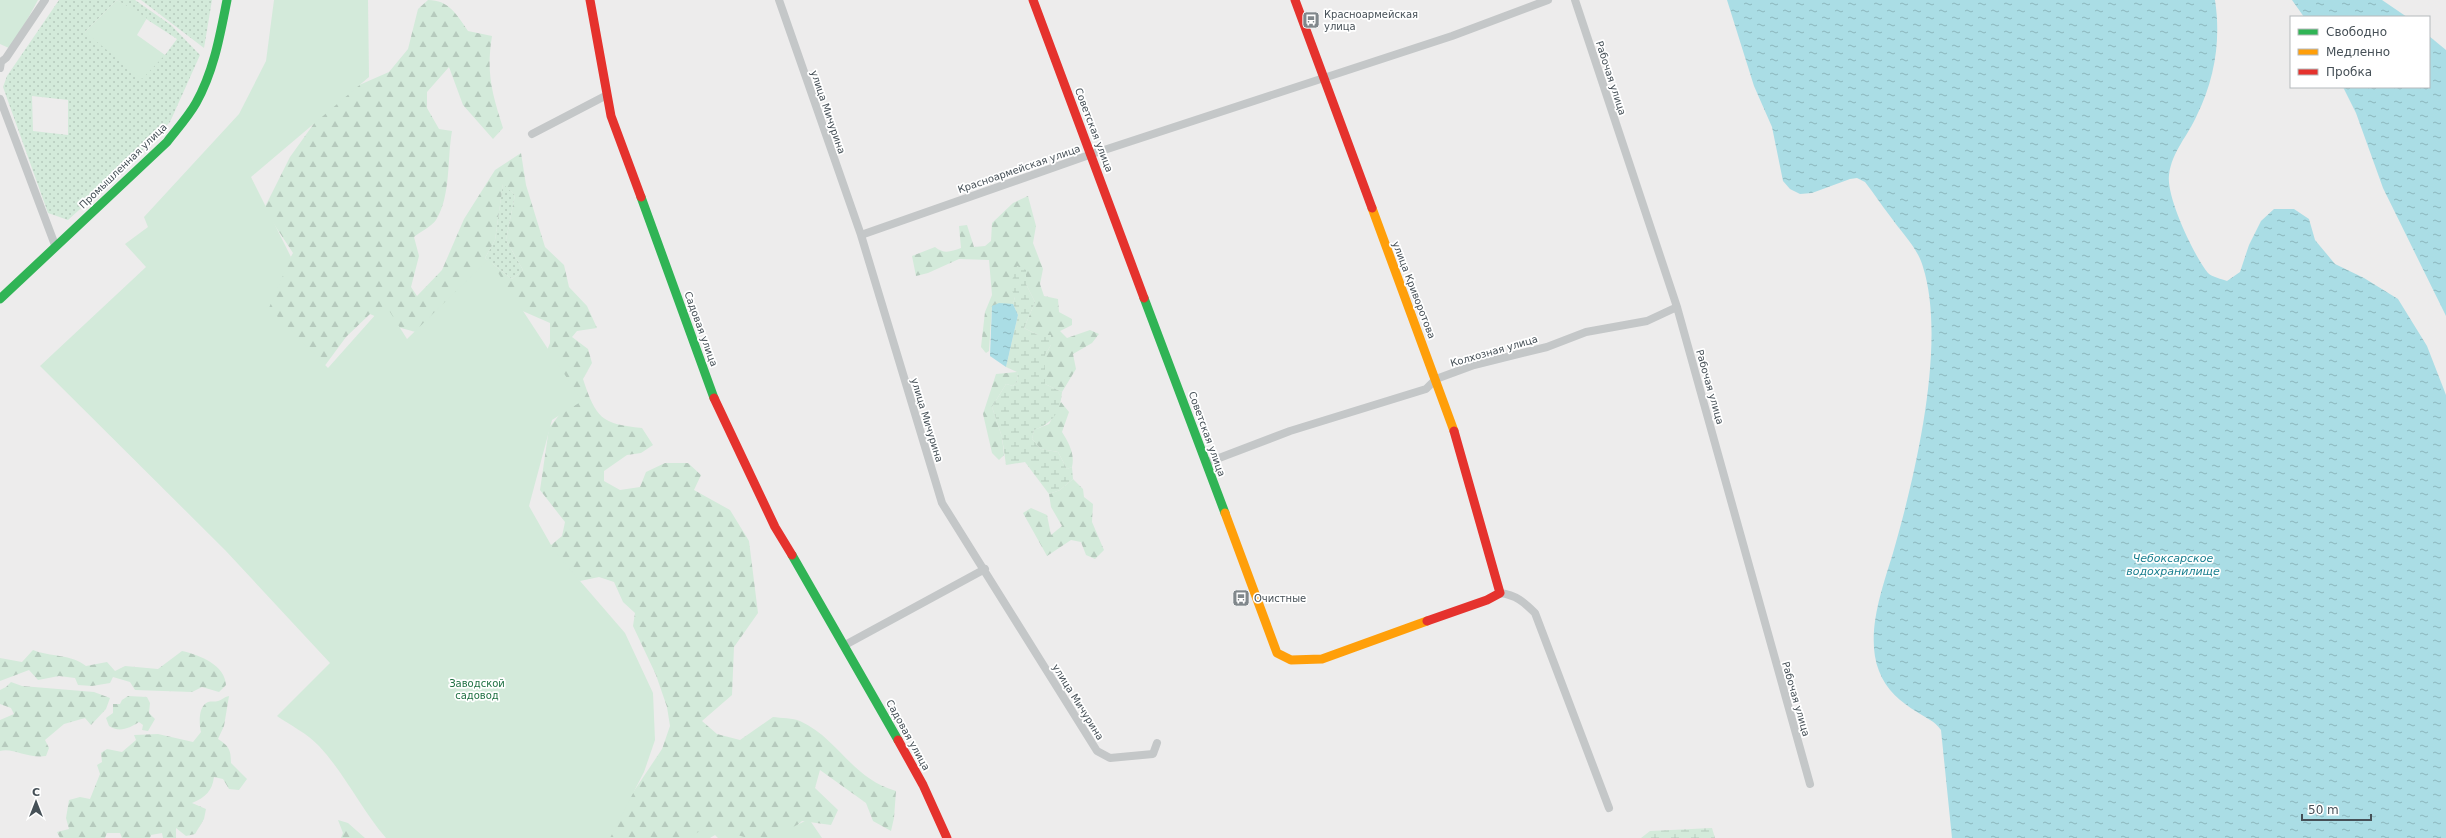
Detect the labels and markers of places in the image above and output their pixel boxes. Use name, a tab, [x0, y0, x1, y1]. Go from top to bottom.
place label: Красноармейская улица	[1324, 9, 1418, 32]
bus stop icon: Красноармейская улица	[1301, 10, 1321, 30]
bus stop icon: Очистные	[1231, 588, 1251, 608]
place label: Очистные	[1254, 593, 1306, 604]

